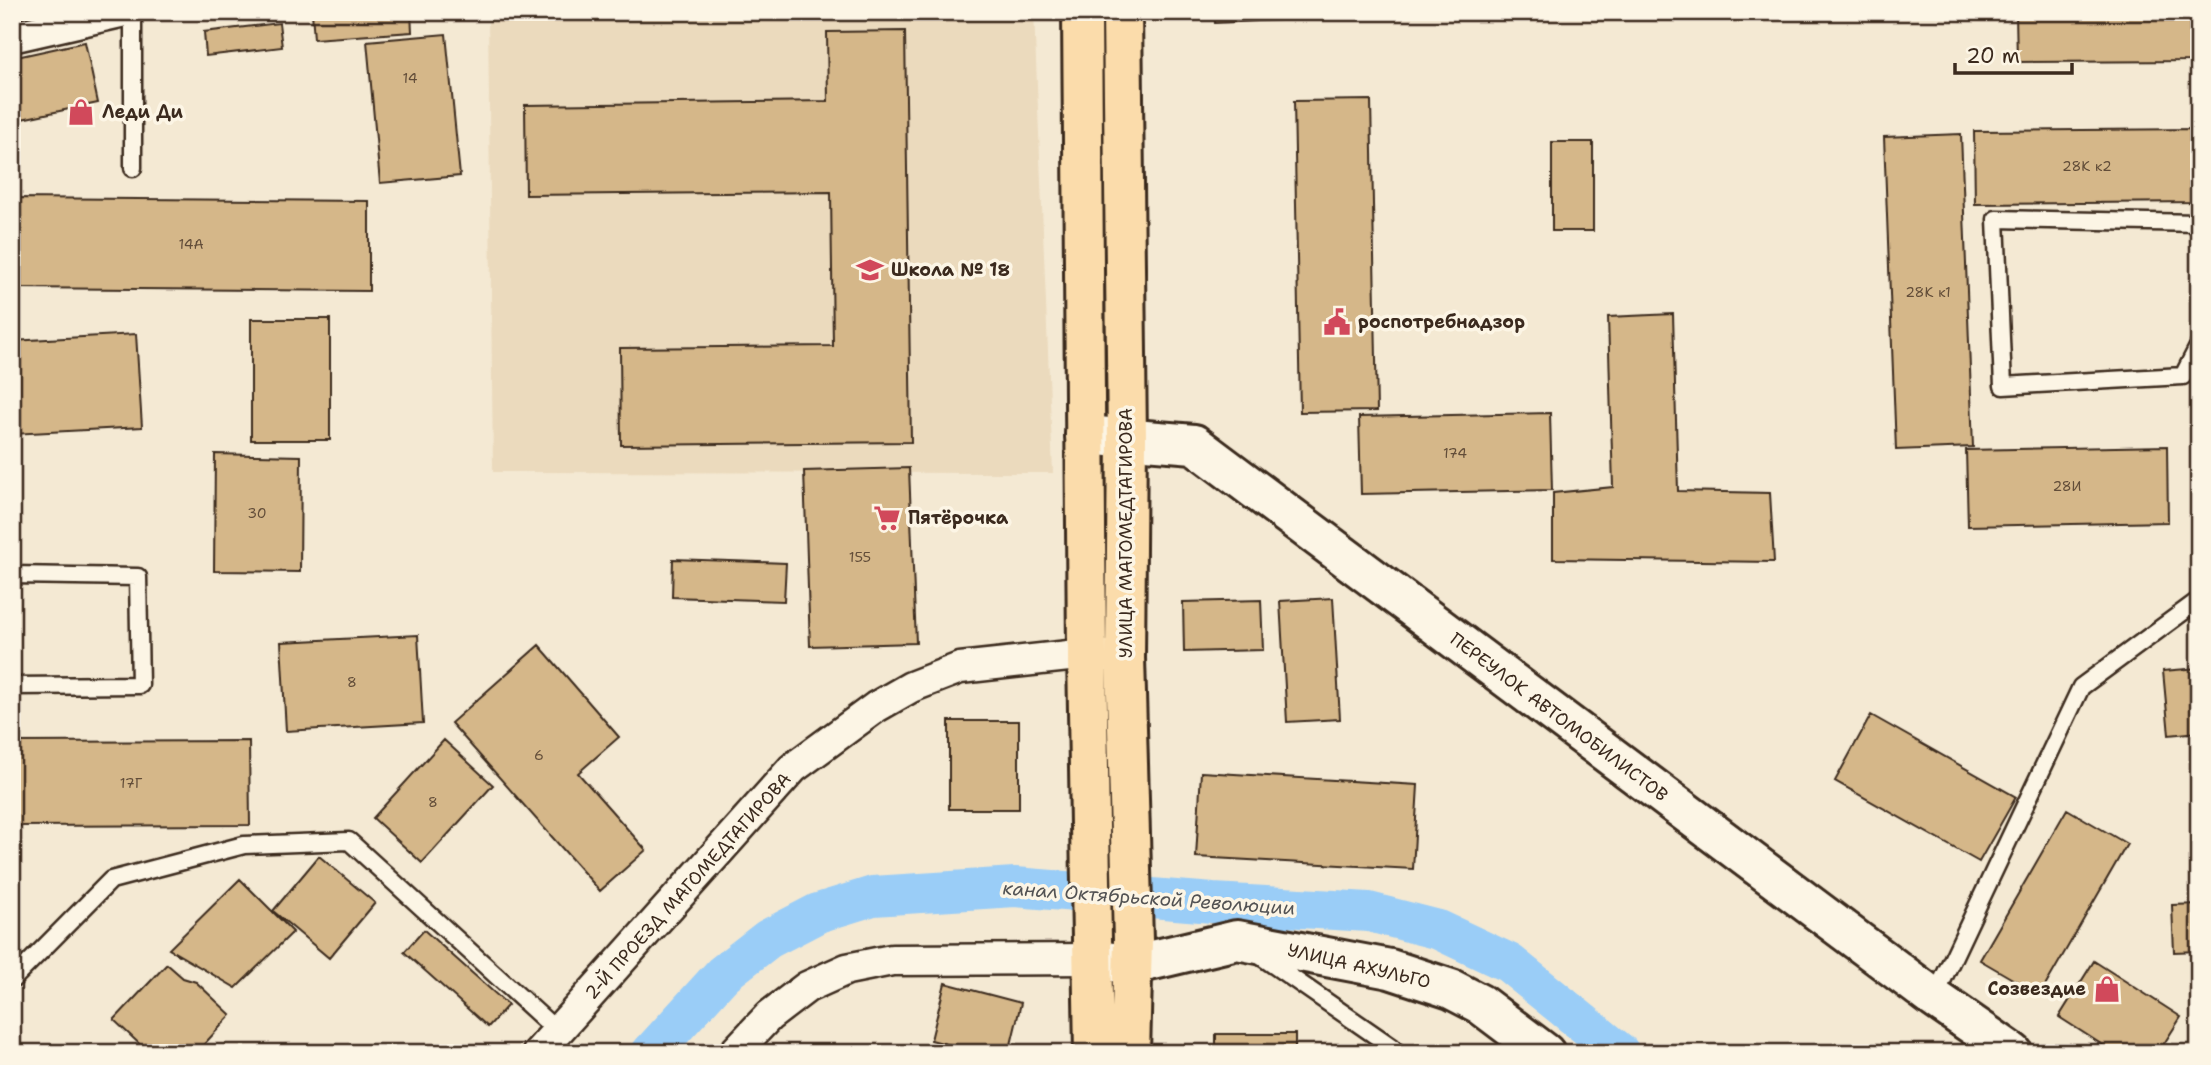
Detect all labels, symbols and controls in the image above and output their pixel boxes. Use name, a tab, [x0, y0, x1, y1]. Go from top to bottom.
scale bar	[1955, 32, 2073, 76]
text: 20 m	[1966, 42, 2020, 70]
house number: 14	[402, 69, 418, 87]
shop icon: Леди Ди	[66, 97, 96, 127]
place label: Леди Ди	[102, 100, 183, 124]
house number: 28К к2	[2062, 157, 2112, 175]
house number: 14А	[178, 235, 204, 253]
school or university icon: Школа № 18	[855, 255, 885, 285]
place label: Школа № 18	[891, 258, 1010, 282]
house number: 28К к1	[1905, 283, 1951, 301]
public building icon: роспотребнадзор	[1322, 307, 1352, 337]
place label: роспотребнадзор	[1358, 310, 1525, 334]
street label: УЛИЦА МАГОМЕДТАГИРОВА	[1114, 408, 1138, 658]
house number: 174	[1443, 444, 1467, 462]
house number: 28И	[2052, 477, 2082, 495]
supermarket icon: Пятёрочка	[872, 503, 902, 533]
house number: 30	[247, 504, 267, 522]
place label: Пятёрочка	[908, 506, 1009, 530]
house number: 155	[849, 548, 871, 566]
street label: ПЕРЕУЛОК АВТОМОБИЛИСТОВ	[1445, 627, 1673, 807]
house number: 8	[347, 673, 357, 691]
house number: 6	[534, 746, 544, 764]
street label: 2-Й ПРОЕЗД МАГОМЕДТАГИРОВА	[580, 767, 796, 1005]
house number: 17Г	[120, 774, 143, 792]
house number: 8	[428, 793, 438, 811]
water label: канал Октябрьской Революции	[1002, 875, 1296, 921]
street label: УЛИЦА АХУЛЬГО	[1285, 938, 1433, 994]
shop icon: Созвездие	[2092, 974, 2122, 1004]
place label: Созвездие	[1988, 977, 2086, 1001]

